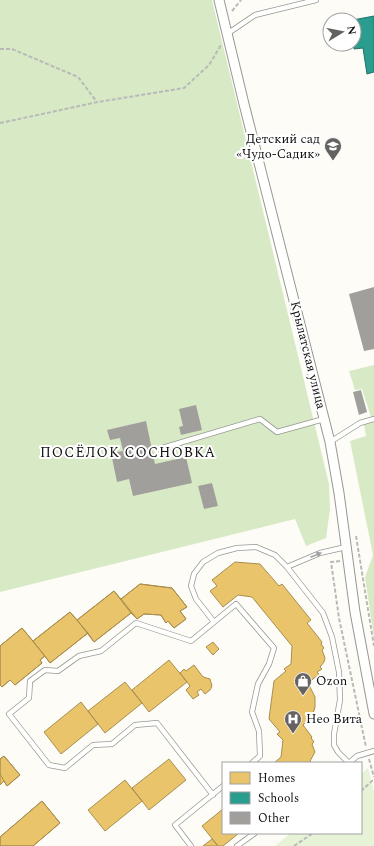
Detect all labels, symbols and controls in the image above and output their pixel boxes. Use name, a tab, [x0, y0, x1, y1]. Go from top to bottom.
north arrow	[322, 12, 362, 52]
text: N	[342, 24, 361, 36]
place label: Детский сад «Чудо-Садик»	[236, 129, 320, 164]
school or university icon: Детский сад «Чудо-Садик»	[323, 136, 343, 161]
street label: Крылатская улица	[285, 299, 331, 412]
district label: ПОСЁЛОК СОСНОВКА	[40, 442, 216, 463]
one-way arrow	[310, 552, 322, 558]
shop icon: Ozon	[293, 671, 313, 696]
place label: Ozon	[316, 671, 348, 691]
hospital icon: Нео Вита	[283, 709, 303, 734]
place label: Нео Вита	[306, 709, 363, 729]
legend	[222, 762, 362, 834]
text: Homes	[258, 769, 296, 788]
text: Schools	[258, 789, 299, 808]
text: Other	[258, 809, 290, 828]

